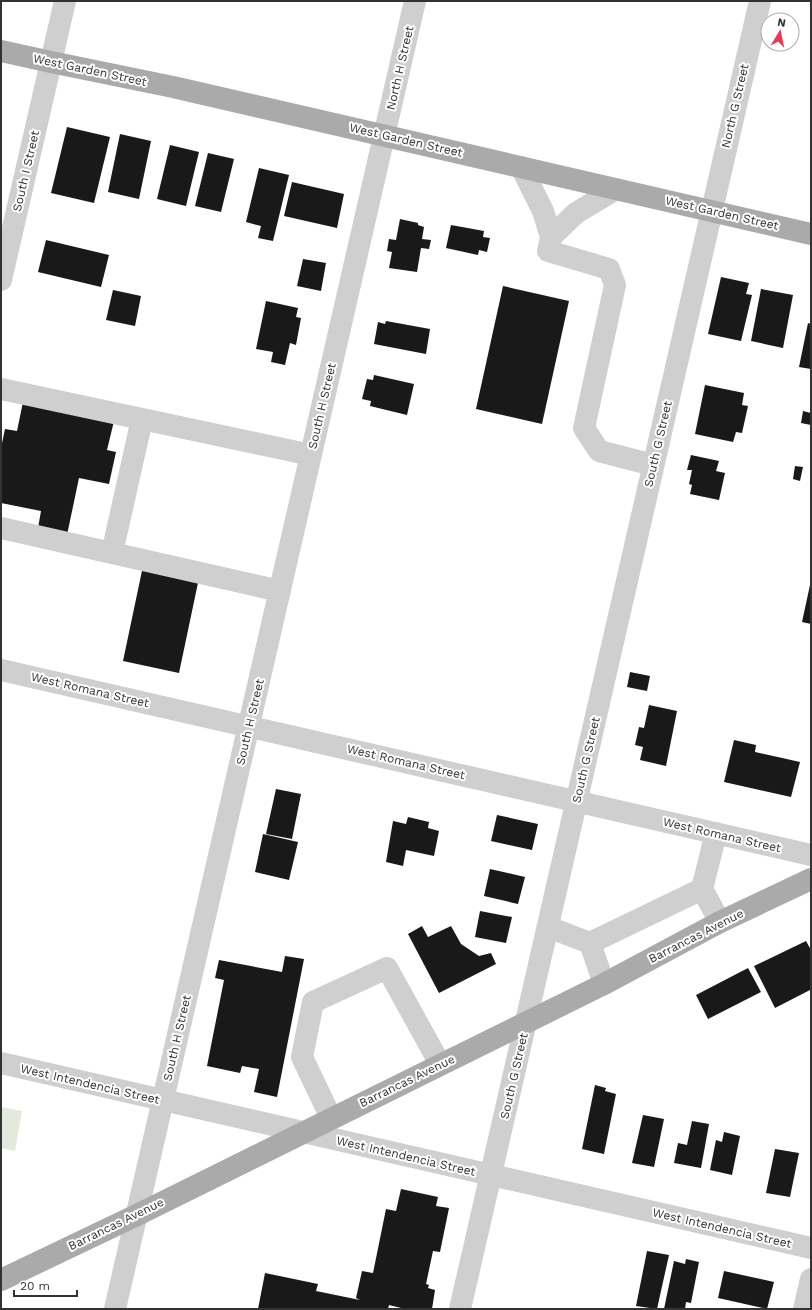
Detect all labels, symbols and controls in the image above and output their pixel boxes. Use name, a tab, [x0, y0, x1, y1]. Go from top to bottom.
north arrow	[760, 12, 800, 52]
text: N	[777, 16, 787, 30]
street label: North H Street	[384, 25, 416, 111]
street label: West Garden Street	[32, 51, 148, 89]
street label: North G Street	[719, 63, 751, 149]
street label: West Garden Street	[348, 120, 464, 160]
street label: South I Street	[10, 129, 42, 213]
street label: West Garden Street	[664, 193, 780, 233]
street label: South H Street	[305, 362, 339, 450]
street label: South G Street	[641, 400, 675, 488]
street label: West Romana Street	[30, 670, 150, 710]
street label: South H Street	[233, 678, 267, 766]
street label: South G Street	[569, 716, 603, 804]
street label: West Romana Street	[346, 742, 466, 782]
street label: West Romana Street	[662, 815, 782, 855]
street label: Barrancas Avenue	[646, 906, 746, 966]
street label: South H Street	[160, 994, 194, 1082]
street label: South G Street	[497, 1032, 531, 1120]
street label: Barrancas Avenue	[357, 1052, 457, 1110]
street label: West Intendencia Street	[19, 1061, 161, 1107]
street label: West Intendencia Street	[335, 1133, 477, 1179]
street label: Barrancas Avenue	[66, 1195, 166, 1253]
street label: West Intendencia Street	[651, 1205, 793, 1251]
scale bar	[14, 1272, 77, 1298]
text: 20 m	[20, 1279, 50, 1293]

